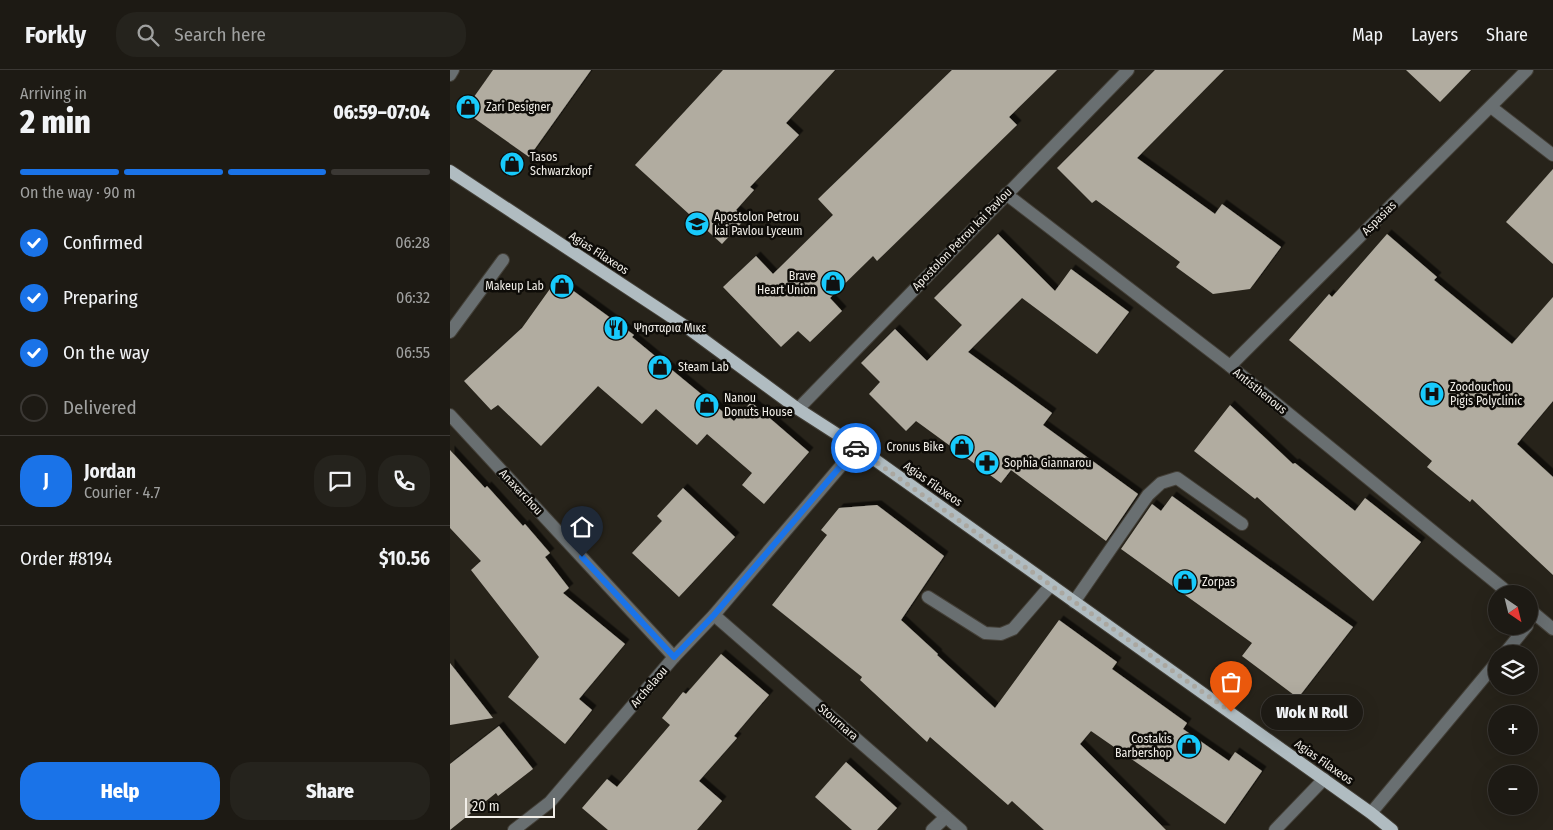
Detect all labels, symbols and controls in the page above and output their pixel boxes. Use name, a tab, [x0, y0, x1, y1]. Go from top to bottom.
search box	[116, 12, 466, 57]
text: Forkly	[25, 21, 86, 49]
icon: search	[134, 21, 162, 49]
text: Search here	[174, 23, 266, 46]
text: Map	[1352, 24, 1383, 46]
text: Layers	[1411, 24, 1458, 46]
text: Share	[1486, 24, 1528, 46]
text: Arriving in	[20, 84, 87, 103]
shop icon: Zari Designer	[455, 94, 481, 120]
place label: Zari Designer	[486, 100, 551, 114]
text: 06:59–07:04	[333, 101, 430, 124]
text: 2 min	[20, 103, 91, 141]
place label: Tasos Schwarzkopf	[530, 150, 593, 178]
shop icon: Tasos Schwarzkopf	[499, 151, 525, 177]
text: On the way · 90 m	[20, 183, 136, 202]
street label: Apostolon Petrou kai Pavlou	[909, 185, 1015, 293]
street label: Aspasias	[1359, 198, 1399, 238]
place label: Apostolon Petrou kai Pavlou Lyceum	[714, 210, 803, 238]
school or university icon: Apostolon Petrou kai Pavlou Lyceum	[684, 211, 710, 237]
icon: check	[20, 229, 48, 257]
street label: Agias Filaxeos	[567, 229, 631, 277]
text: Confirmed	[63, 231, 143, 254]
text: 06:28	[395, 233, 430, 252]
place label: Brave Heart Union	[757, 269, 816, 297]
shop icon: Brave Heart Union	[820, 270, 846, 296]
shop icon: Makeup Lab	[549, 273, 575, 299]
place label: Makeup Lab	[485, 279, 544, 293]
icon: check	[20, 284, 48, 312]
text: Preparing	[63, 286, 138, 309]
text: 06:32	[396, 288, 430, 307]
restaurant icon: Ψησταρια Μικε	[603, 315, 629, 341]
place label: Ψησταρια Μικε	[634, 321, 706, 335]
icon: check	[20, 339, 48, 367]
text: On the way	[63, 341, 149, 364]
text: 06:55	[396, 343, 430, 362]
shop icon: Steam Lab	[647, 354, 673, 380]
place label: Steam Lab	[678, 360, 729, 374]
street label: Antisthenous	[1230, 365, 1290, 417]
place label: Zoodouchou Pigis Polyclinic	[1450, 380, 1522, 408]
hospital icon: Zoodouchou Pigis Polyclinic	[1419, 381, 1445, 407]
place label: Nanou Donuts House	[724, 391, 793, 419]
shop icon: Nanou Donuts House	[694, 392, 720, 418]
text: Delivered	[63, 396, 137, 419]
courier	[831, 423, 881, 473]
icon: car	[842, 434, 870, 462]
shop icon: Cronus Bike	[949, 434, 975, 460]
place label: Cronus Bike	[886, 440, 944, 454]
pharmacy icon: Sophia Giannarou	[974, 450, 1000, 476]
button: chat	[314, 455, 366, 507]
button: phone	[378, 455, 430, 507]
place label: Sophia Giannarou	[1004, 456, 1091, 470]
street label: Agias Filaxeos	[901, 459, 965, 509]
text: Jordan	[84, 460, 136, 483]
street label: Anaxarchou	[496, 466, 546, 518]
text: J	[43, 469, 49, 492]
text: Courier · 4.7	[84, 483, 160, 502]
pin	[561, 506, 603, 557]
icon: home	[568, 513, 596, 541]
text: Order #8194	[20, 547, 112, 570]
text: $10.56	[379, 547, 430, 570]
shop icon: Zorpas	[1172, 569, 1198, 595]
place label: Zorpas	[1202, 575, 1235, 589]
north arrow	[1488, 585, 1538, 635]
map controls	[1488, 585, 1538, 815]
button: layers	[1488, 645, 1538, 695]
pin	[1210, 661, 1252, 712]
street label: Archelaou	[628, 664, 670, 710]
icon: bag	[1217, 668, 1245, 696]
callout: Wok N Roll	[1261, 694, 1364, 730]
street label: Stournara	[815, 701, 861, 743]
text: Wok N Roll	[1276, 703, 1348, 722]
button: +	[1488, 705, 1538, 755]
place label: Costakis Barbershop	[1115, 732, 1172, 760]
shop icon: Costakis Barbershop	[1176, 733, 1202, 759]
street label: Agias Filaxeos	[1292, 737, 1356, 787]
button: Help	[20, 762, 220, 820]
button: Share	[230, 762, 430, 820]
button: −	[1488, 765, 1538, 815]
scale bar	[465, 795, 555, 818]
text: 20 m	[472, 798, 500, 815]

